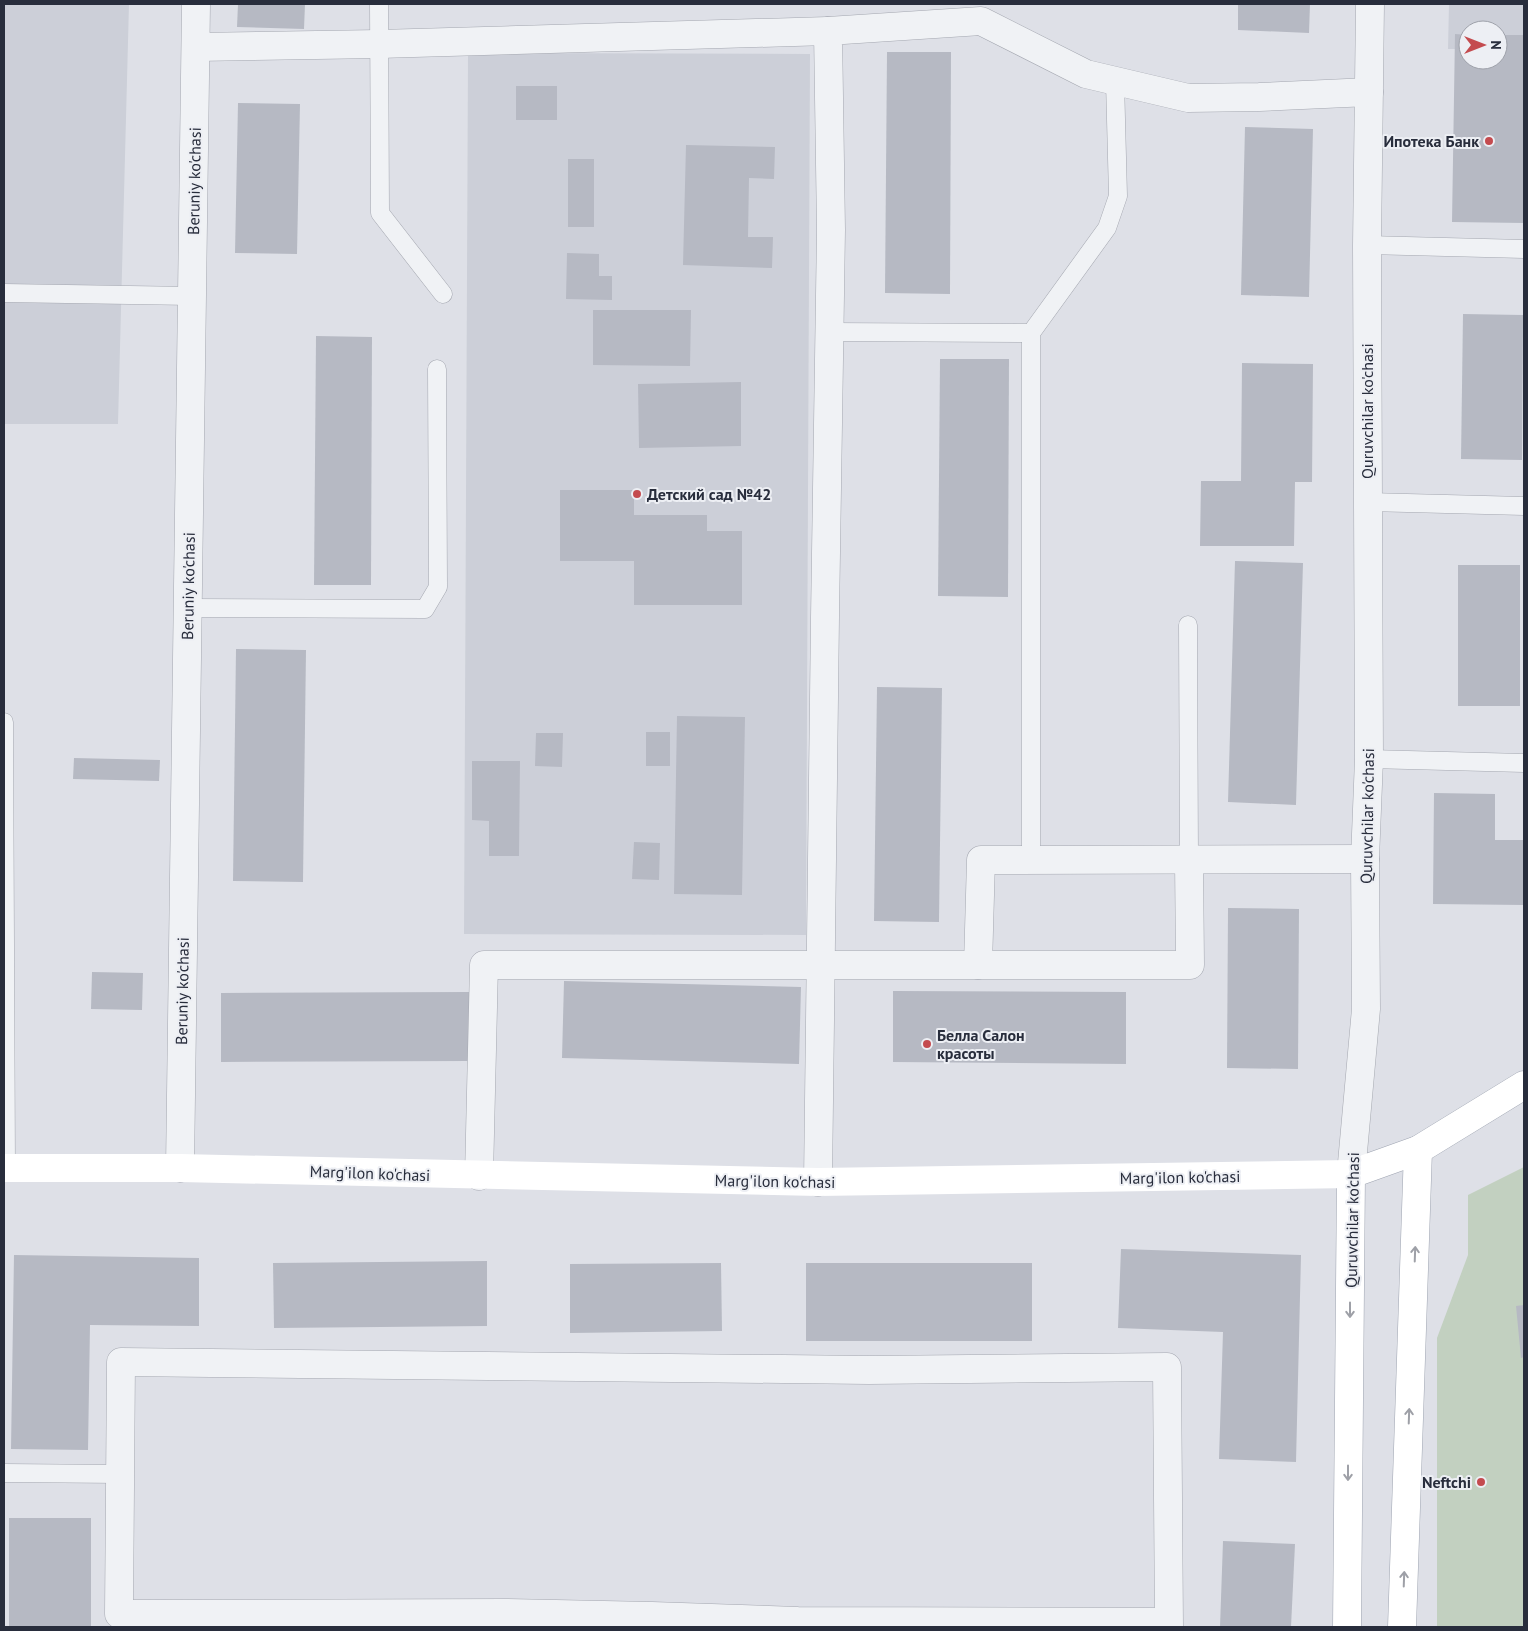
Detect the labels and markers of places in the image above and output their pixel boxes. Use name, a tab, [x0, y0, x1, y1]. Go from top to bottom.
place label: Ипотека Банк	[1383, 131, 1479, 151]
marker: Ипотека Банк	[1483, 135, 1495, 147]
place label: Детский сад №42	[647, 484, 771, 504]
marker: Детский сад №42	[631, 488, 643, 500]
place label: Белла Салон красоты	[937, 1025, 1025, 1063]
marker: Белла Салон красоты	[921, 1038, 933, 1050]
place label: Neftchi	[1422, 1472, 1471, 1492]
marker: Neftchi	[1475, 1476, 1487, 1488]

